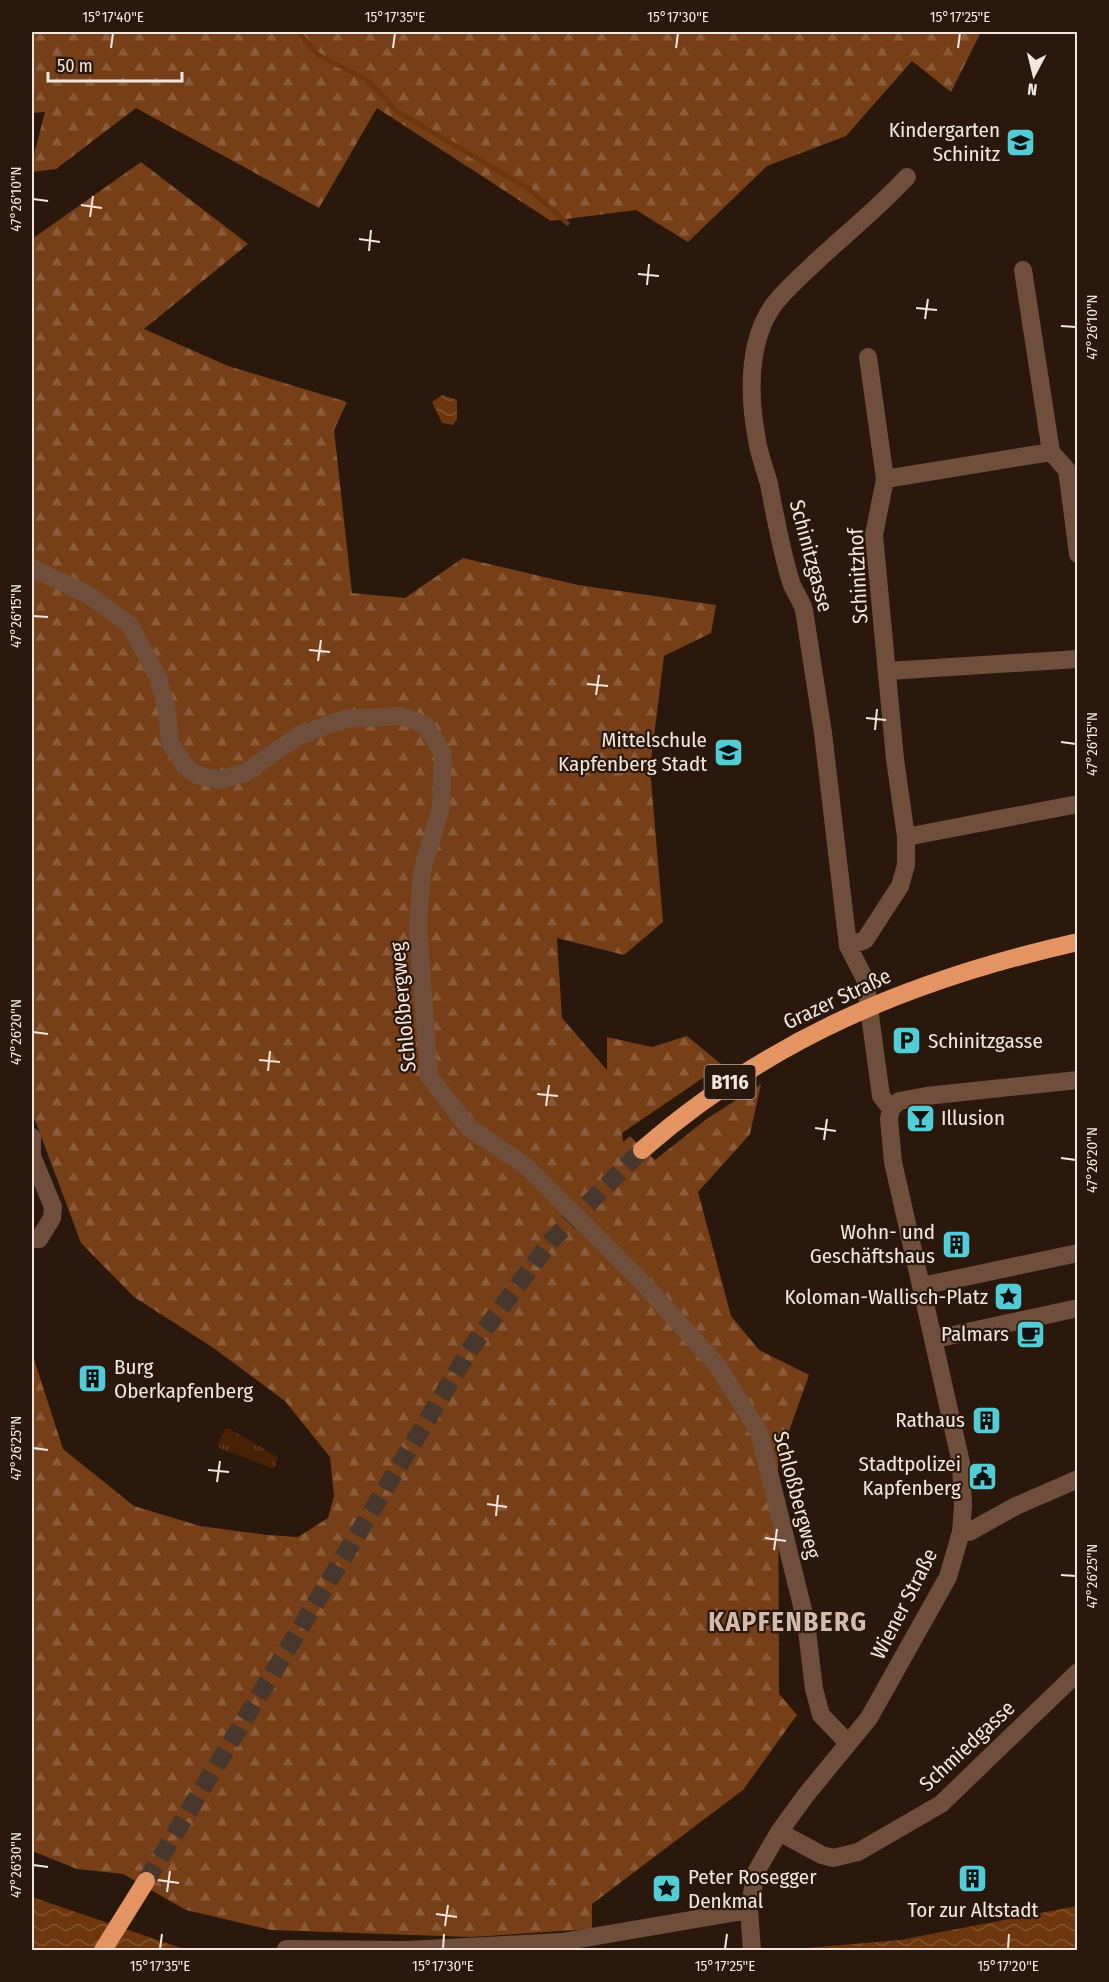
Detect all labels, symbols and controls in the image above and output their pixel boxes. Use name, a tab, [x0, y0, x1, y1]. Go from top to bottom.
text: 15°17'40"E	[82, 8, 144, 26]
text: 15°17'35"E	[365, 8, 425, 26]
text: 15°17'30"E	[647, 8, 709, 26]
text: 15°17'25"E	[930, 8, 990, 26]
scale bar	[48, 45, 182, 83]
north arrow	[1004, 45, 1064, 105]
text: 50 m	[57, 55, 93, 77]
text: N	[1026, 79, 1038, 99]
place label: Kindergarten Schinitz	[889, 117, 1000, 167]
school or university icon: Kindergarten Schinitz	[1005, 126, 1037, 158]
text: 47°26'10"N	[7, 166, 25, 232]
text: 47°26'10"N	[1083, 294, 1101, 360]
street label: Schinitzgasse	[784, 497, 838, 615]
street label: Schinitzhof	[842, 526, 873, 625]
text: 47°26'15"N	[7, 584, 25, 648]
text: 47°26'15"N	[1083, 712, 1101, 776]
place label: Mittelschule Kapfenberg Stadt	[558, 727, 707, 777]
school or university icon: Mittelschule Kapfenberg Stadt	[712, 736, 744, 768]
street label: Schloßbergweg	[384, 941, 422, 1073]
street label: Grazer Straße	[779, 963, 895, 1035]
text: 47°26'20"N	[7, 999, 25, 1065]
parking icon: Schinitzgasse	[891, 1025, 923, 1057]
place label: Schinitzgasse	[928, 1028, 1043, 1054]
road number: B116	[704, 1065, 756, 1099]
bar icon: Illusion	[904, 1102, 936, 1134]
place label: Illusion	[941, 1105, 1005, 1131]
text: 47°26'20"N	[1083, 1127, 1101, 1193]
place label: Wohn- und Geschäftshaus	[810, 1219, 935, 1269]
building icon: Wohn- und Geschäftshaus	[940, 1228, 972, 1260]
place icon: Koloman-Wallisch-Platz	[993, 1281, 1025, 1313]
place label: Koloman-Wallisch-Platz	[784, 1284, 988, 1310]
cafe icon: Palmars	[1014, 1318, 1046, 1350]
place label: Palmars	[941, 1321, 1009, 1347]
place label: Burg Oberkapfenberg	[114, 1354, 253, 1404]
building icon: Burg Oberkapfenberg	[77, 1363, 109, 1395]
building icon: Rathaus	[970, 1404, 1002, 1436]
place label: Rathaus	[895, 1407, 965, 1433]
text: 47°26'25"N	[7, 1416, 25, 1480]
street label: Schloßbergweg	[768, 1429, 826, 1562]
place label: Stadtpolizei Kapfenberg	[859, 1451, 961, 1501]
public building icon: Stadtpolizei Kapfenberg	[966, 1460, 998, 1492]
street label: Wiener Straße	[865, 1544, 943, 1664]
text: 47°26'25"N	[1083, 1544, 1101, 1608]
district label: KAPFENBERG	[708, 1606, 868, 1638]
street label: Schmiedgasse	[914, 1695, 1020, 1797]
text: 47°26'30"N	[7, 1832, 25, 1898]
building icon: Tor zur Altstadt	[957, 1863, 989, 1895]
place label: Peter Rosegger Denkmal	[688, 1864, 817, 1914]
place icon: Peter Rosegger Denkmal	[651, 1873, 683, 1905]
place label: Tor zur Altstadt	[908, 1897, 1039, 1923]
text: 15°17'35"E	[130, 1957, 190, 1975]
text: 15°17'30"E	[412, 1957, 474, 1975]
text: 15°17'25"E	[695, 1957, 755, 1975]
text: 15°17'20"E	[977, 1957, 1039, 1975]

